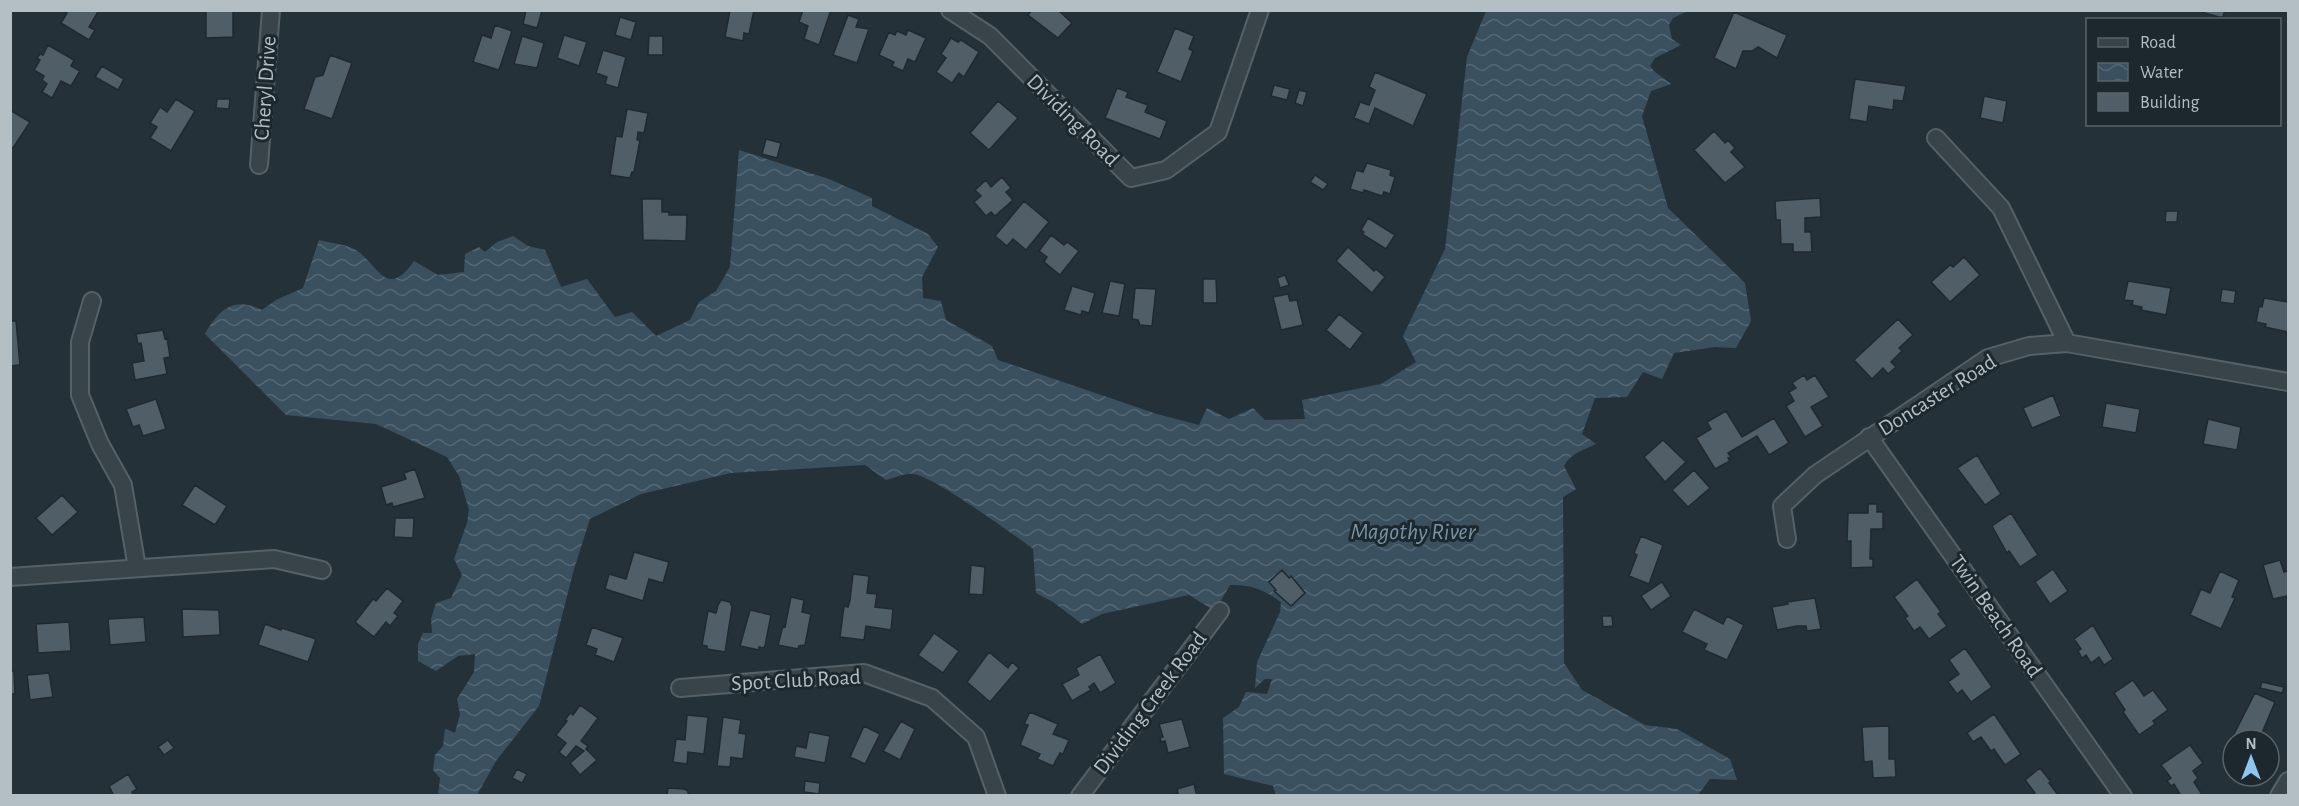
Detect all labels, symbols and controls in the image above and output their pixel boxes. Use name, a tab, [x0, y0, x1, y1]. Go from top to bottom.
legend	[2086, 18, 2281, 126]
text: Road	[2140, 34, 2176, 52]
street label: Cheryl Drive	[250, 35, 280, 141]
text: Water	[2140, 64, 2183, 82]
street label: Dividing Road	[1023, 70, 1123, 170]
text: Building	[2140, 94, 2200, 112]
street label: Doncaster Road	[1874, 350, 2000, 440]
water label: Magothy River	[1351, 520, 1477, 544]
street label: Twin Beach Road	[1946, 551, 2046, 681]
street label: Dividing Creek Road	[1089, 628, 1211, 778]
street label: Spot Club Road	[731, 666, 861, 694]
north arrow	[2221, 728, 2281, 788]
text: N	[2245, 736, 2257, 752]

